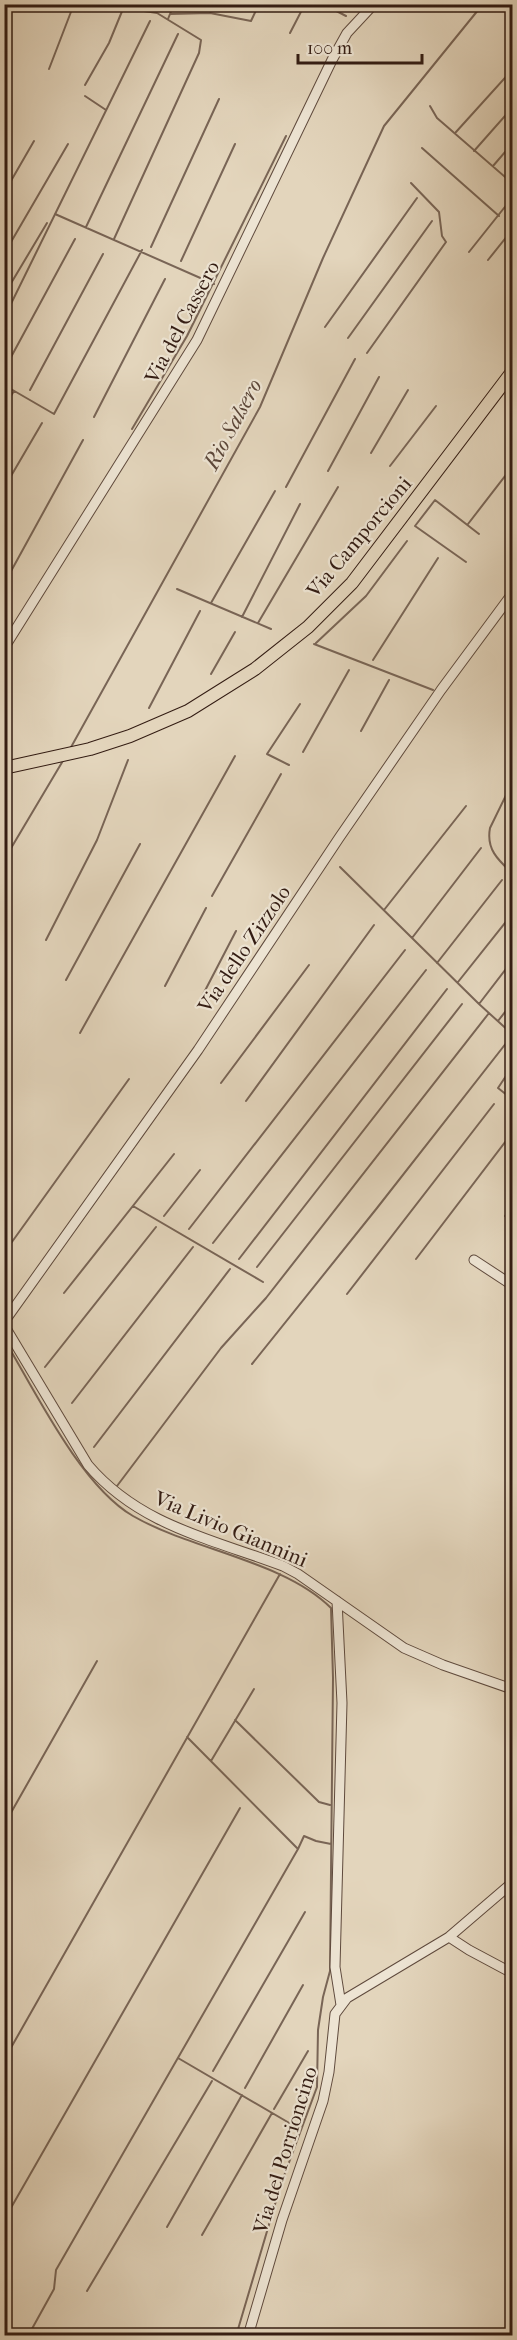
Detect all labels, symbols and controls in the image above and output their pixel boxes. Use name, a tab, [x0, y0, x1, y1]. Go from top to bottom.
scale bar	[298, 27, 422, 65]
text: 100 m	[307, 38, 352, 59]
street label: Via del Cassero	[139, 257, 224, 388]
water label: Rio Salsero	[197, 375, 268, 476]
street label: Via Camporcioni	[301, 472, 417, 603]
street label: Via dello Zizzolo	[192, 881, 295, 1018]
street label: Via Livio Giannini	[150, 1486, 311, 1572]
street label: Via del Porrioncino	[248, 2064, 322, 2237]

